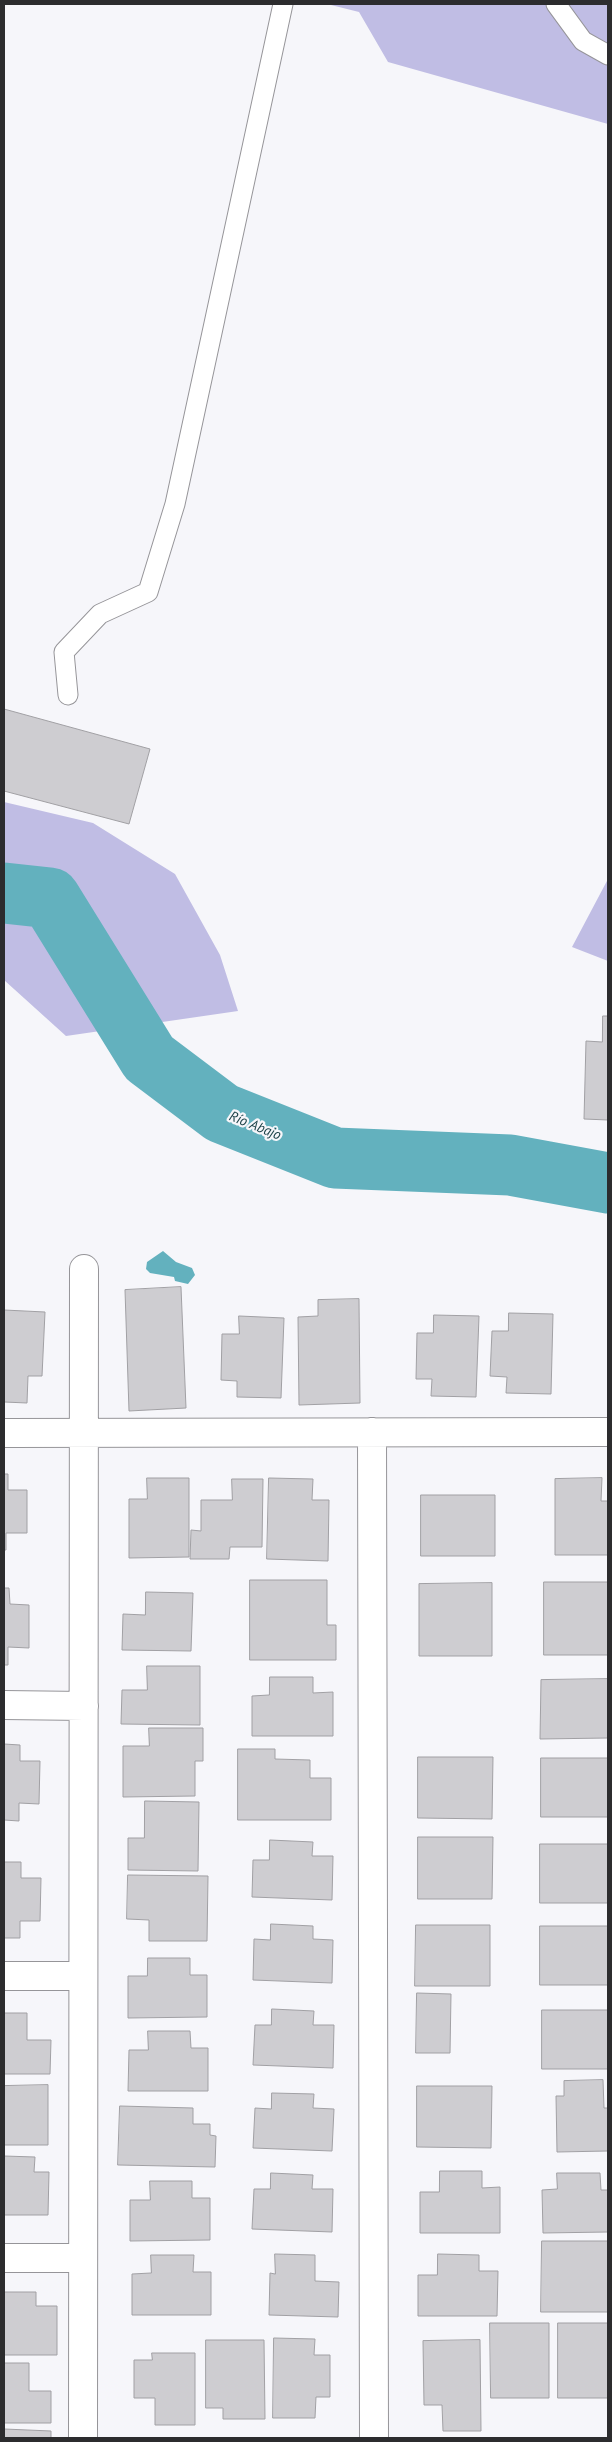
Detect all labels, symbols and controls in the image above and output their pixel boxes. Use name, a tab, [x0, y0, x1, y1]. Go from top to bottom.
water label: Río Abajo	[227, 1108, 283, 1144]

